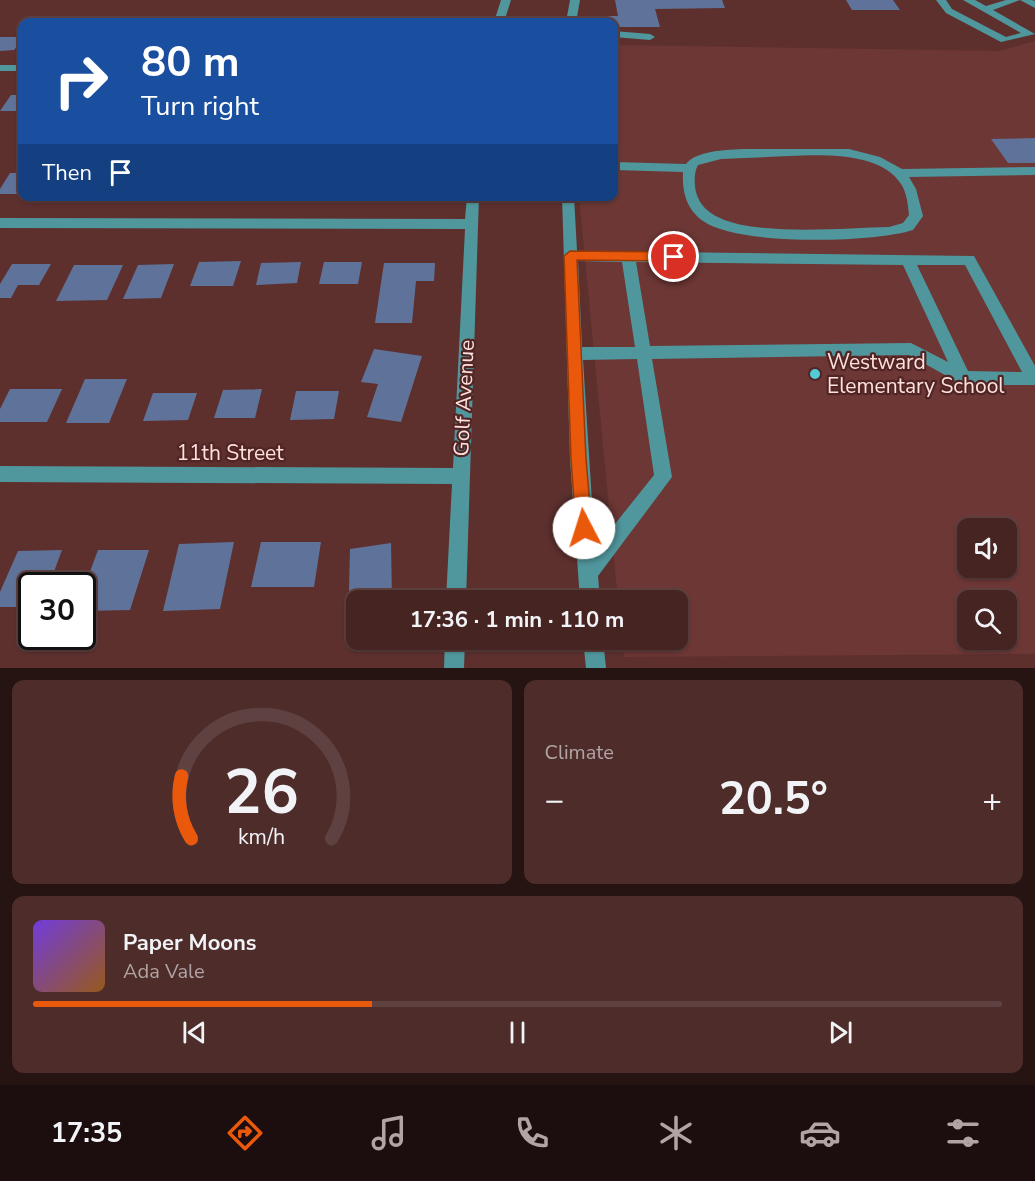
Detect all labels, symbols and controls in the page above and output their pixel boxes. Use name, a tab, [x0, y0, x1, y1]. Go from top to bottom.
text: 80 m	[141, 34, 240, 91]
icon: right	[42, 42, 120, 120]
text: Turn right	[141, 88, 259, 125]
icon: arrive	[104, 156, 137, 189]
text: Then	[42, 158, 92, 188]
pin	[648, 231, 699, 282]
icon: arrive	[657, 240, 690, 273]
street label: Golf Avenue	[447, 339, 481, 457]
place label: Westward Elementary School	[827, 348, 1005, 400]
marker: Westward Elementary School	[808, 367, 822, 381]
street label: 11th Street	[176, 439, 284, 467]
position arrow	[552, 496, 616, 560]
map controls	[957, 518, 1017, 650]
button: sound	[957, 518, 1017, 578]
speed limit sign: 30	[18, 572, 96, 650]
button: search	[957, 590, 1017, 650]
text: 17:36 · 1 min · 110 m	[410, 605, 624, 635]
text: Climate	[545, 739, 614, 766]
text: 26	[224, 750, 299, 835]
text: 20.5°	[719, 769, 828, 830]
text: −	[545, 778, 564, 823]
text: +	[982, 778, 1002, 823]
text: km/h	[238, 822, 285, 852]
text: Paper Moons	[123, 928, 257, 958]
text: Ada Vale	[123, 958, 205, 985]
icon: previous	[178, 1016, 211, 1049]
icon: pause	[501, 1016, 534, 1049]
icon: next	[824, 1016, 857, 1049]
icon: directions	[224, 1112, 266, 1154]
icon: music	[368, 1112, 410, 1154]
icon: phone	[511, 1112, 553, 1154]
icon: climate	[655, 1112, 697, 1154]
icon: car	[799, 1112, 841, 1154]
icon: filters	[942, 1112, 984, 1154]
text: 17:35	[51, 1115, 122, 1152]

